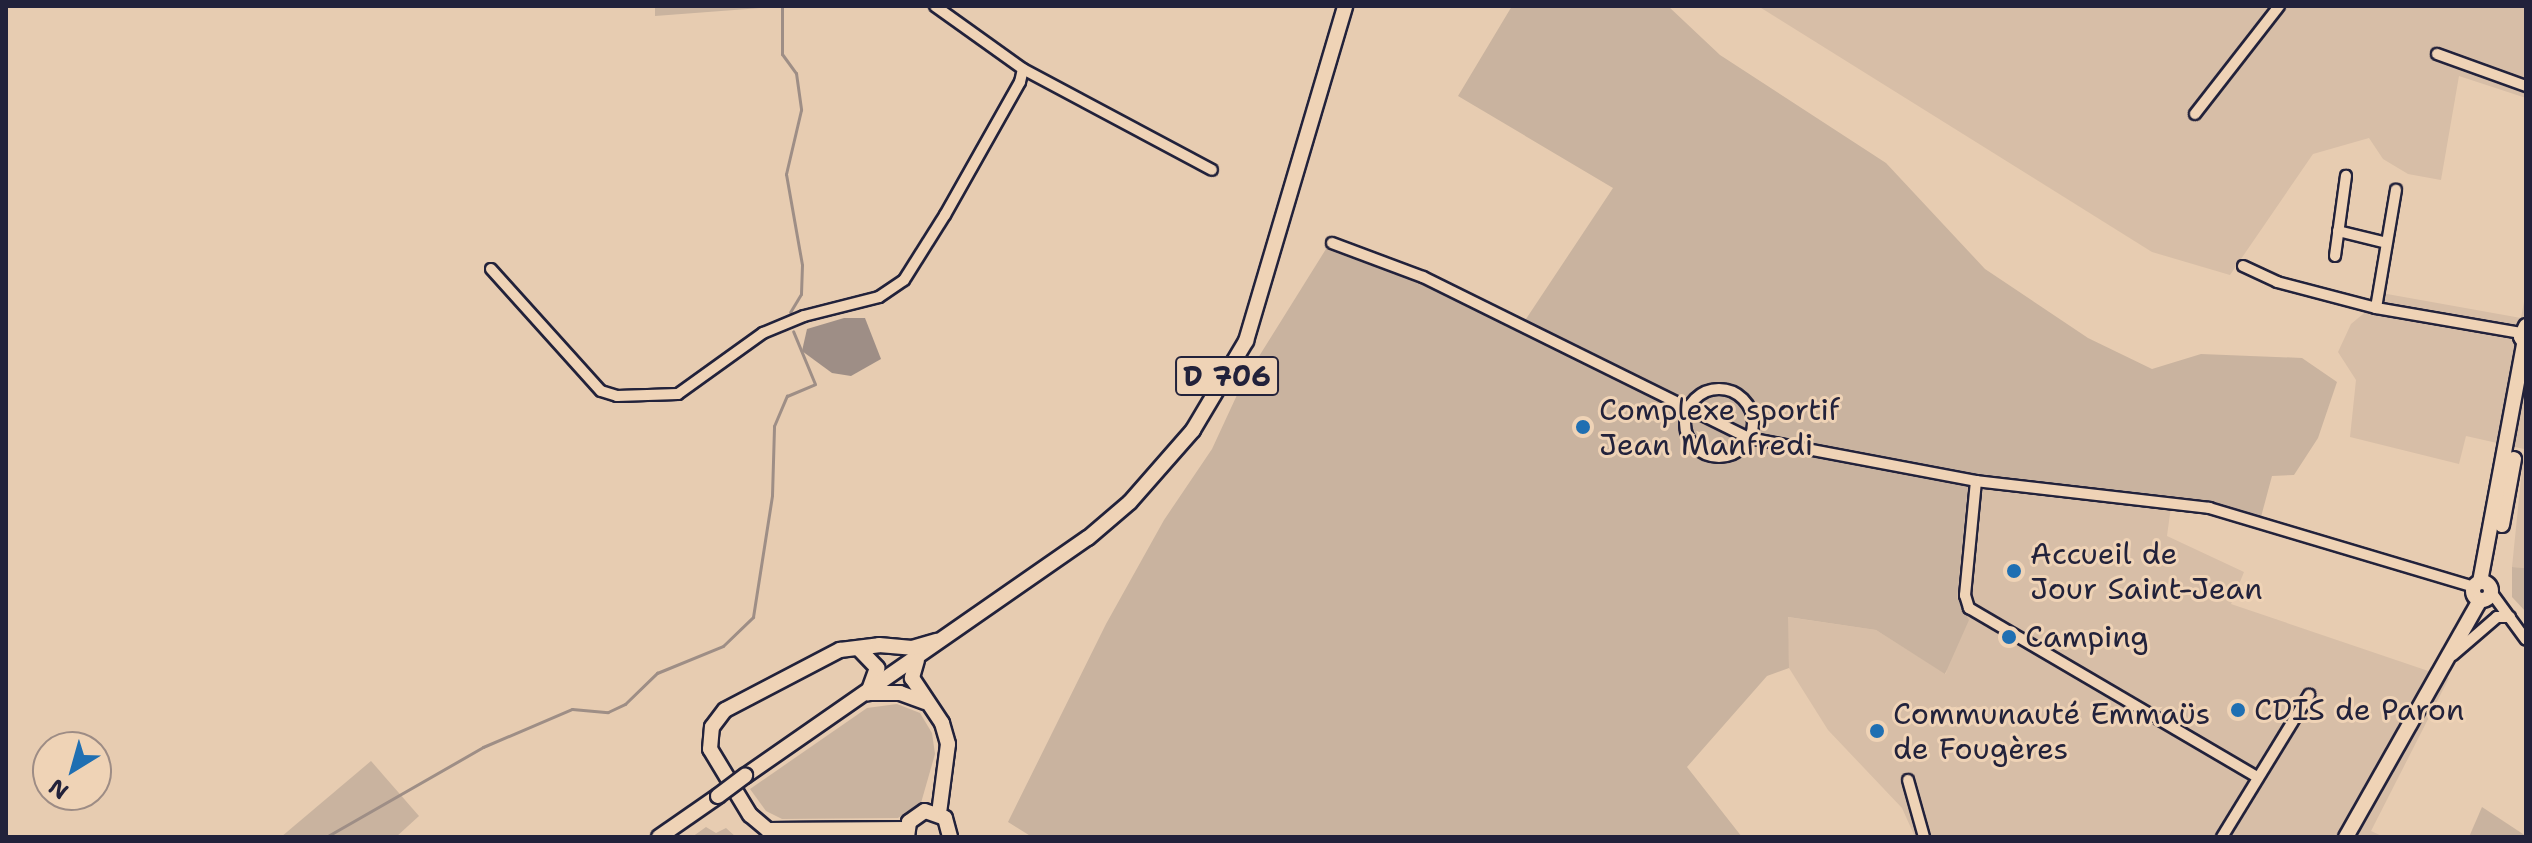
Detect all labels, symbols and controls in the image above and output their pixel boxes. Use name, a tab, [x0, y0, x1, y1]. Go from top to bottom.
road number: D 706	[1175, 352, 1279, 400]
place label: Complexe sportif Jean Manfredi	[1599, 392, 1840, 462]
marker: Complexe sportif Jean Manfredi	[1574, 418, 1592, 436]
place label: Accueil de Jour Saint-Jean	[2030, 536, 2263, 606]
marker: Accueil de Jour Saint-Jean	[2005, 562, 2023, 580]
place label: Camping	[2025, 619, 2149, 655]
marker: Camping	[2000, 628, 2018, 646]
place label: CDIS de Paron	[2254, 692, 2464, 728]
place label: Communauté Emmaüs de Fougères	[1893, 696, 2210, 766]
marker: CDIS de Paron	[2229, 701, 2247, 719]
marker: Communauté Emmaüs de Fougères	[1868, 722, 1886, 740]
north arrow	[32, 731, 112, 811]
text: N	[43, 772, 74, 806]

